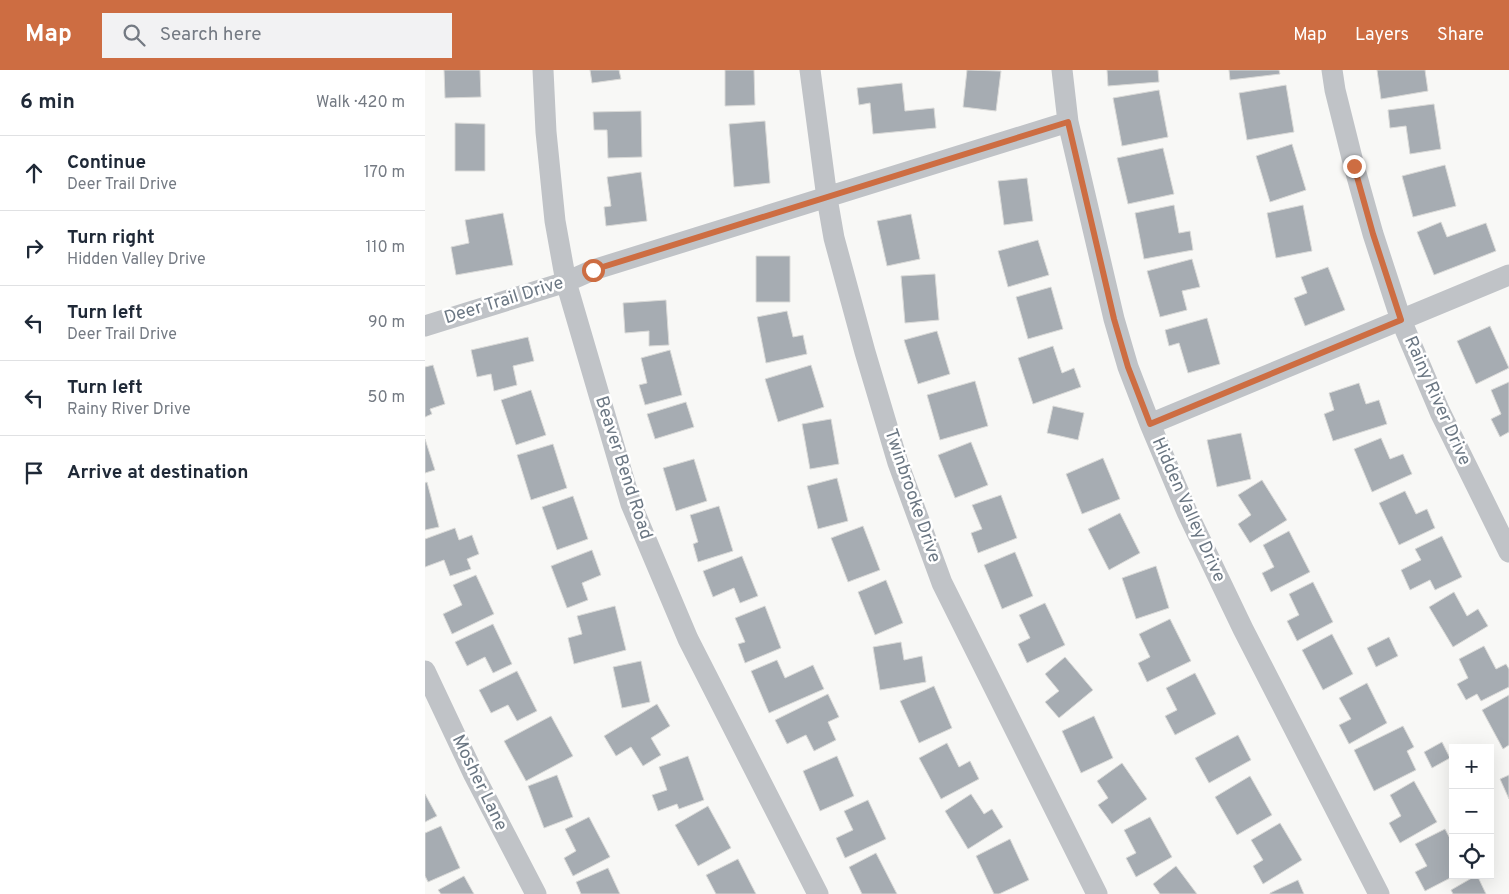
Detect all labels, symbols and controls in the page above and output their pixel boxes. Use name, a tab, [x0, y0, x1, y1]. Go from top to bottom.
search box	[102, 13, 452, 58]
text: Map	[25, 20, 72, 50]
icon: search	[120, 21, 148, 49]
text: Search here	[160, 23, 261, 47]
text: Map	[1293, 24, 1327, 47]
text: Layers	[1355, 24, 1409, 47]
text: Share	[1437, 24, 1484, 47]
text: 6 min	[20, 89, 75, 116]
text: Walk · 420 m	[316, 93, 405, 113]
text: Continue	[67, 151, 146, 175]
route end	[1343, 155, 1366, 178]
icon: ahead	[20, 159, 48, 187]
text: 170 m	[364, 163, 405, 183]
text: Deer Trail Drive	[67, 175, 177, 195]
text: Turn right	[67, 226, 155, 250]
icon: right	[20, 234, 48, 262]
text: 110 m	[365, 238, 405, 258]
text: Hidden Valley Drive	[67, 250, 206, 270]
route start	[582, 259, 605, 282]
street label: Deer Trail Drive	[442, 272, 566, 330]
text: Turn left	[67, 301, 143, 325]
icon: left	[20, 309, 48, 337]
text: 90 m	[368, 313, 405, 333]
text: Deer Trail Drive	[67, 325, 177, 345]
street label: Rainy River Drive	[1398, 333, 1476, 469]
text: Turn left	[67, 376, 143, 400]
icon: left	[20, 384, 48, 412]
text: 50 m	[368, 388, 405, 408]
street label: Beaver Bend Road	[589, 393, 657, 543]
text: Rainy River Drive	[67, 400, 191, 420]
street label: Twinbrooke Drive	[878, 426, 946, 566]
street label: Hidden Valley Drive	[1146, 434, 1230, 586]
icon: arrive	[20, 459, 48, 487]
text: Arrive at destination	[67, 461, 248, 485]
street label: Mosher Lane	[446, 731, 512, 835]
map controls	[1449, 744, 1494, 879]
button: +	[1449, 744, 1494, 789]
button: −	[1449, 789, 1494, 834]
button: locate	[1449, 834, 1494, 879]

